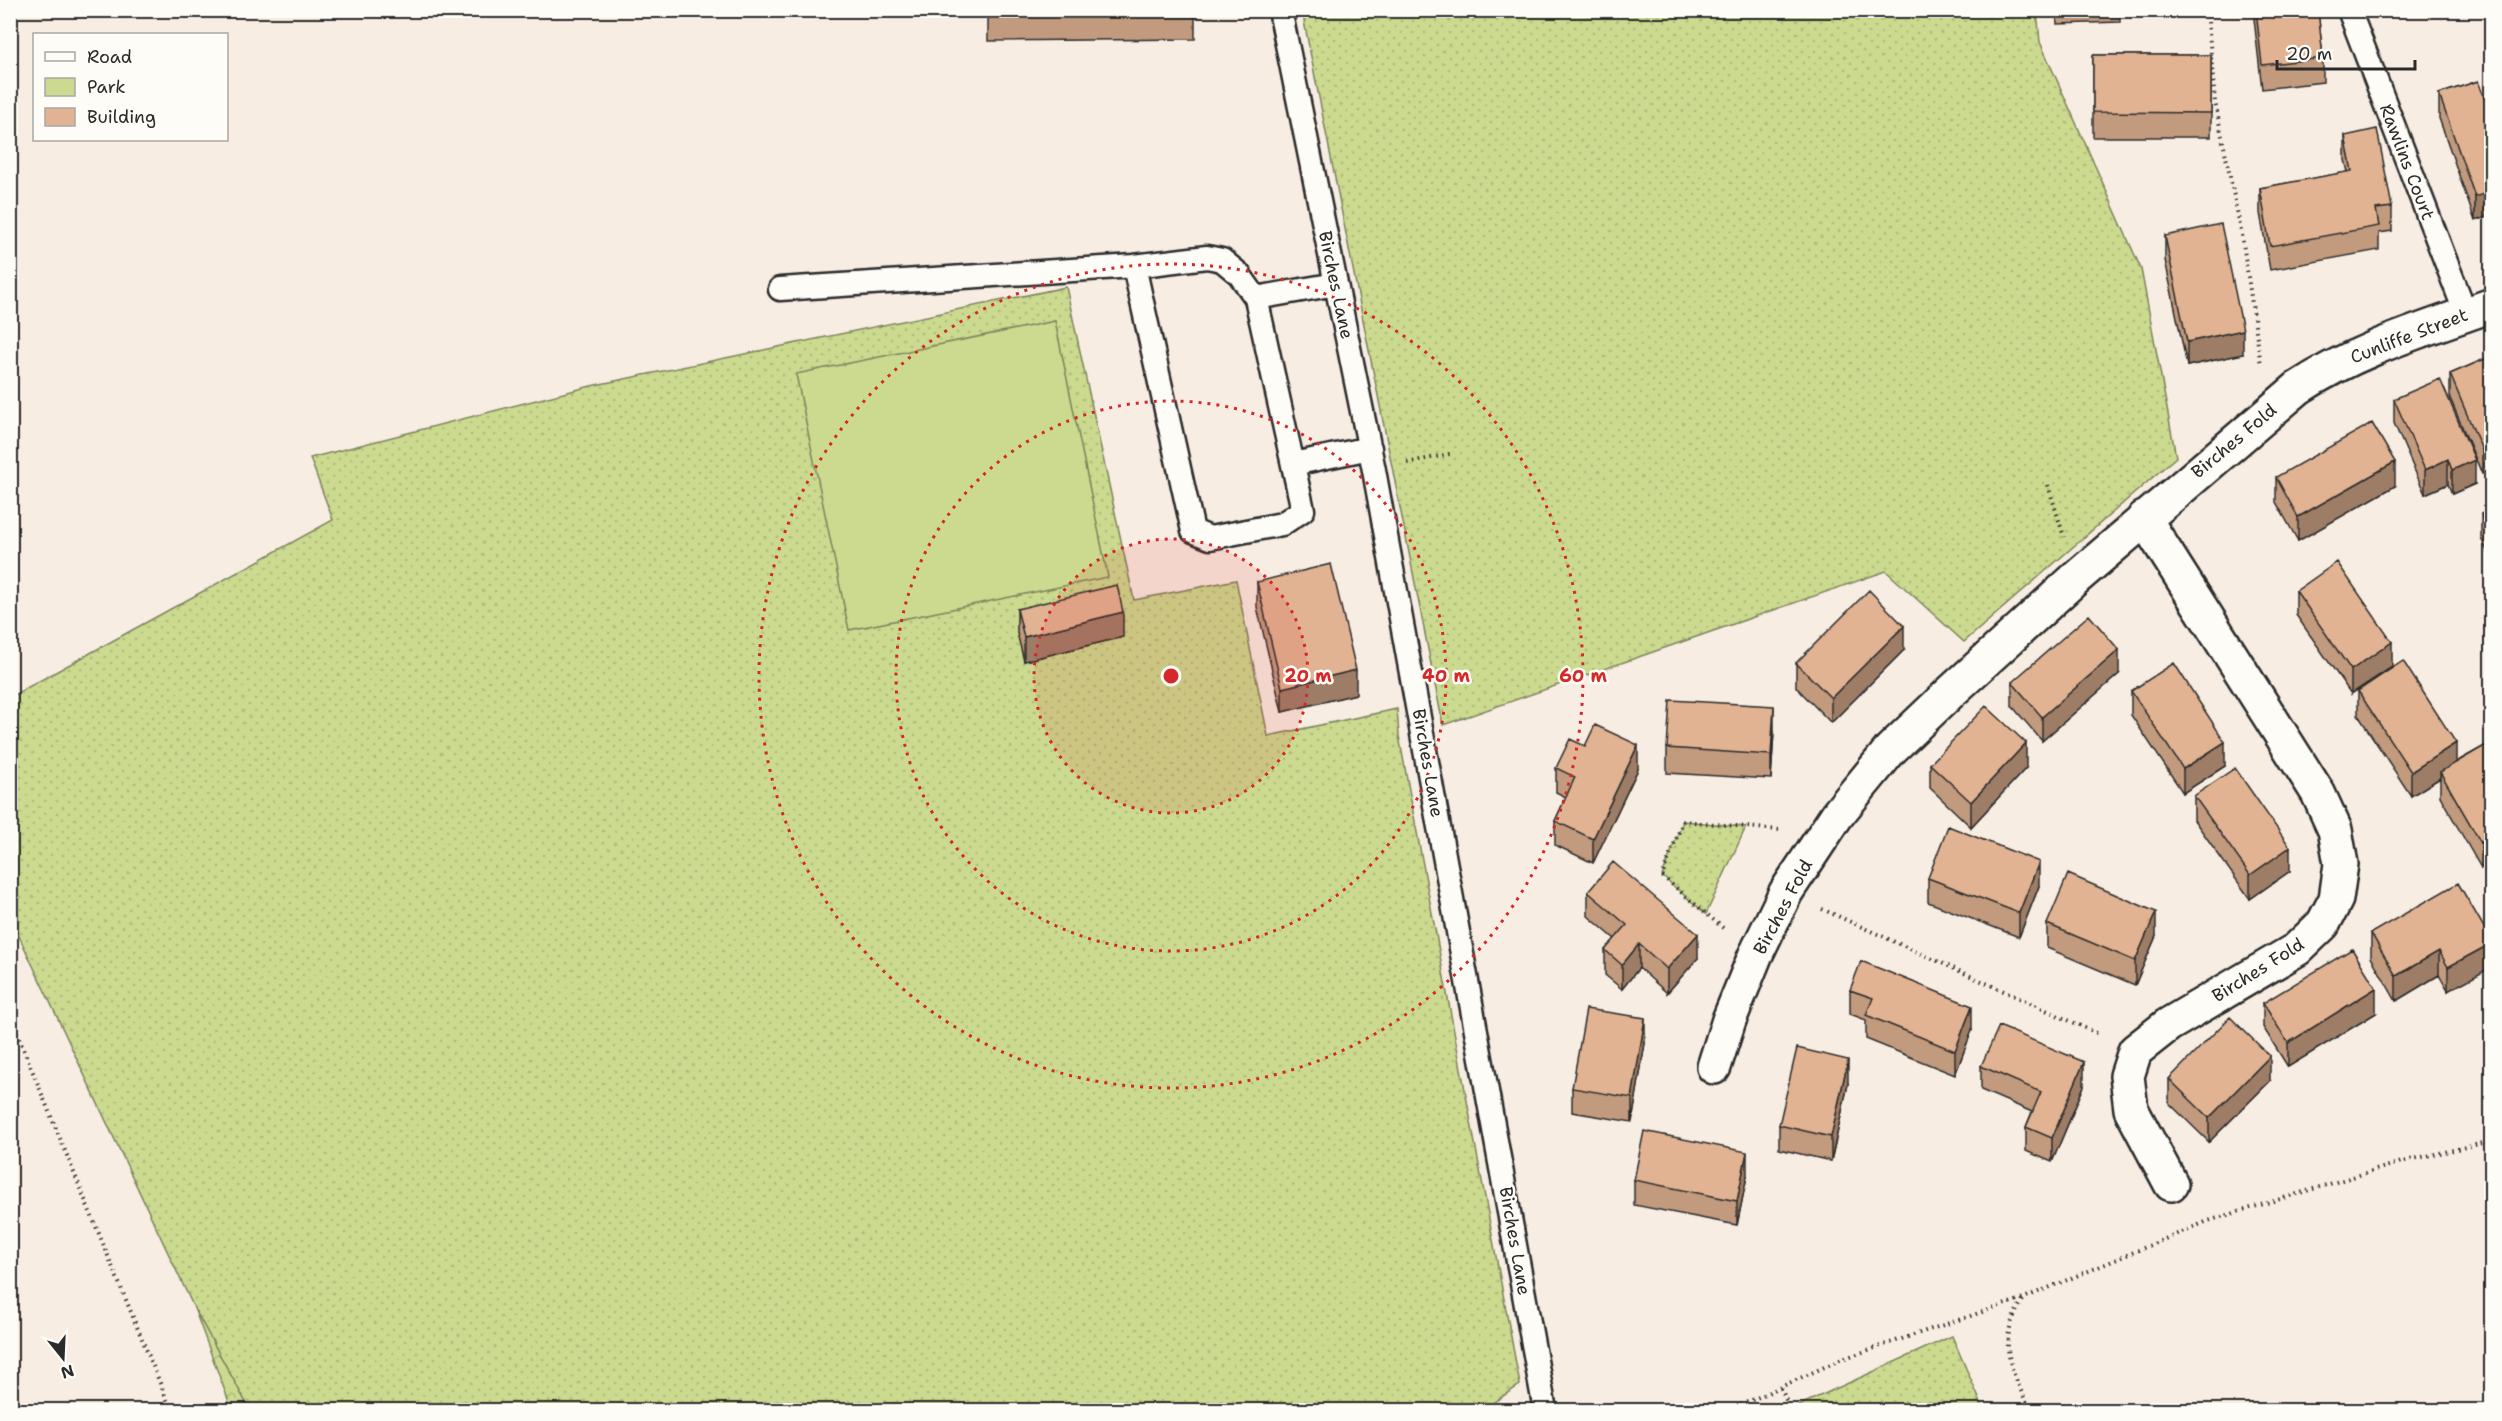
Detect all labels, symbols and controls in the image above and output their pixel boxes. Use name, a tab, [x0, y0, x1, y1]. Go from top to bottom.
legend	[33, 33, 228, 141]
scale bar	[2277, 33, 2415, 71]
text: 20 m	[2286, 42, 2332, 66]
text: Road	[87, 45, 132, 69]
text: Park	[87, 75, 126, 99]
street label: Rawlins Court	[2374, 101, 2440, 224]
text: Building	[87, 105, 156, 129]
street label: Birches Lane	[1313, 229, 1359, 341]
street label: Cunliffe Street	[2347, 303, 2471, 369]
street label: Birches Fold	[2186, 398, 2282, 484]
text: 20 m	[1284, 664, 1332, 688]
text: 40 m	[1422, 664, 1470, 688]
text: 60 m	[1559, 664, 1607, 688]
centre of rings	[1161, 666, 1181, 686]
street label: Birches Lane	[1407, 707, 1449, 819]
street label: Birches Fold	[1748, 855, 1818, 959]
street label: Birches Fold	[2207, 932, 2309, 1008]
street label: Birches Lane	[1494, 1185, 1536, 1297]
north arrow	[33, 1328, 93, 1388]
text: N	[58, 1360, 77, 1384]

